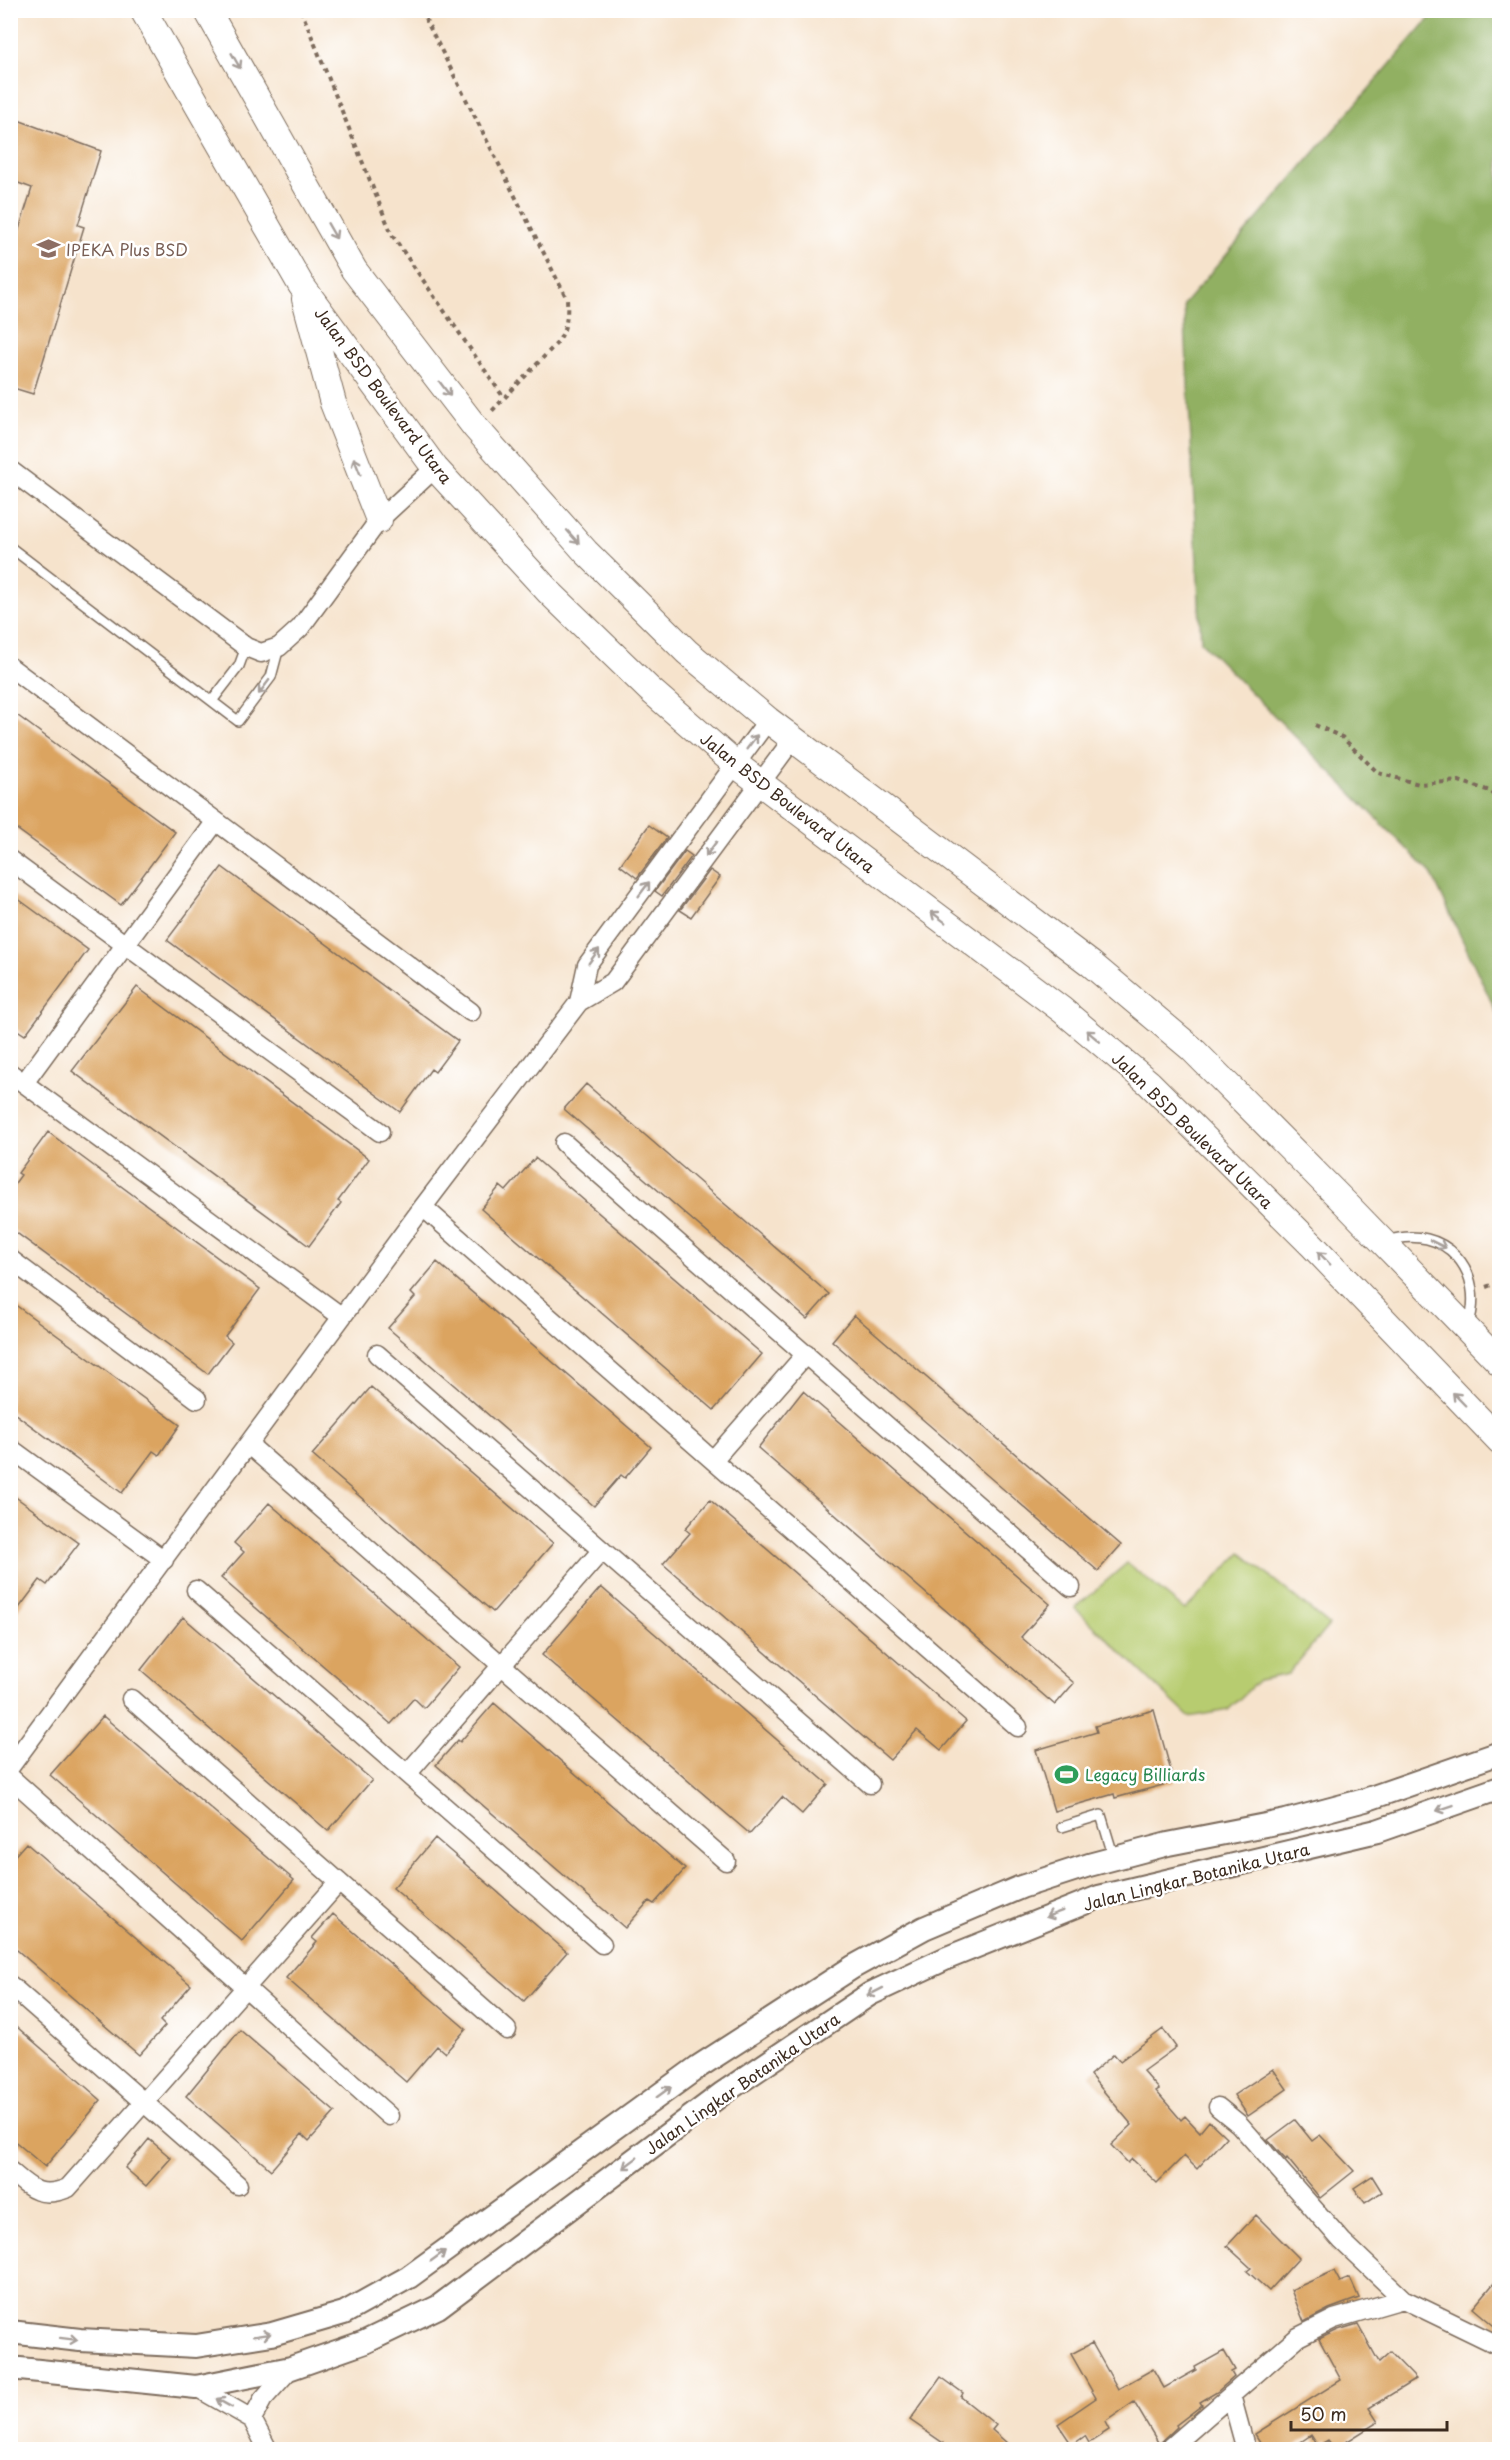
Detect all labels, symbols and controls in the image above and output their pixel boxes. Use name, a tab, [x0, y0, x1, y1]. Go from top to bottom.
one-way arrow	[230, 53, 242, 70]
one-way arrow	[326, 222, 338, 239]
school or university icon: IPEKA Plus BSD	[35, 236, 61, 262]
place label: IPEKA Plus BSD	[66, 237, 188, 261]
street label: Jalan BSD Boulevard Utara	[309, 302, 459, 488]
one-way arrow	[439, 381, 452, 397]
one-way arrow	[351, 457, 362, 475]
one-way arrow	[566, 529, 580, 544]
one-way arrow	[258, 678, 271, 694]
street label: Jalan BSD Boulevard Utara	[696, 726, 880, 878]
one-way arrow	[745, 735, 758, 751]
one-way arrow	[704, 841, 717, 857]
one-way arrow	[637, 881, 650, 897]
one-way arrow	[931, 910, 947, 923]
one-way arrow	[588, 948, 600, 964]
one-way arrow	[1086, 1029, 1101, 1043]
street label: Jalan BSD Boulevard Utara	[1107, 1046, 1279, 1214]
one-way arrow	[1429, 1238, 1447, 1250]
one-way arrow	[1317, 1251, 1331, 1266]
one-way arrow	[1452, 1392, 1466, 1407]
sports icon: Legacy Billiards	[1054, 1761, 1080, 1787]
place label: Legacy Billiards	[1085, 1762, 1205, 1786]
one-way arrow	[1436, 1804, 1454, 1815]
street label: Jalan Lingkar Botanika Utara	[1080, 1836, 1312, 1916]
one-way arrow	[1045, 1910, 1064, 1921]
one-way arrow	[867, 1986, 885, 1998]
street label: Jalan Lingkar Botanika Utara	[640, 2007, 844, 2159]
one-way arrow	[655, 2086, 671, 2098]
one-way arrow	[622, 2157, 638, 2170]
one-way arrow	[430, 2249, 446, 2262]
one-way arrow	[252, 2330, 272, 2341]
one-way arrow	[58, 2334, 78, 2345]
scale bar	[1291, 2394, 1447, 2432]
one-way arrow	[216, 2397, 233, 2409]
text: 50 m	[1300, 2400, 1347, 2427]

